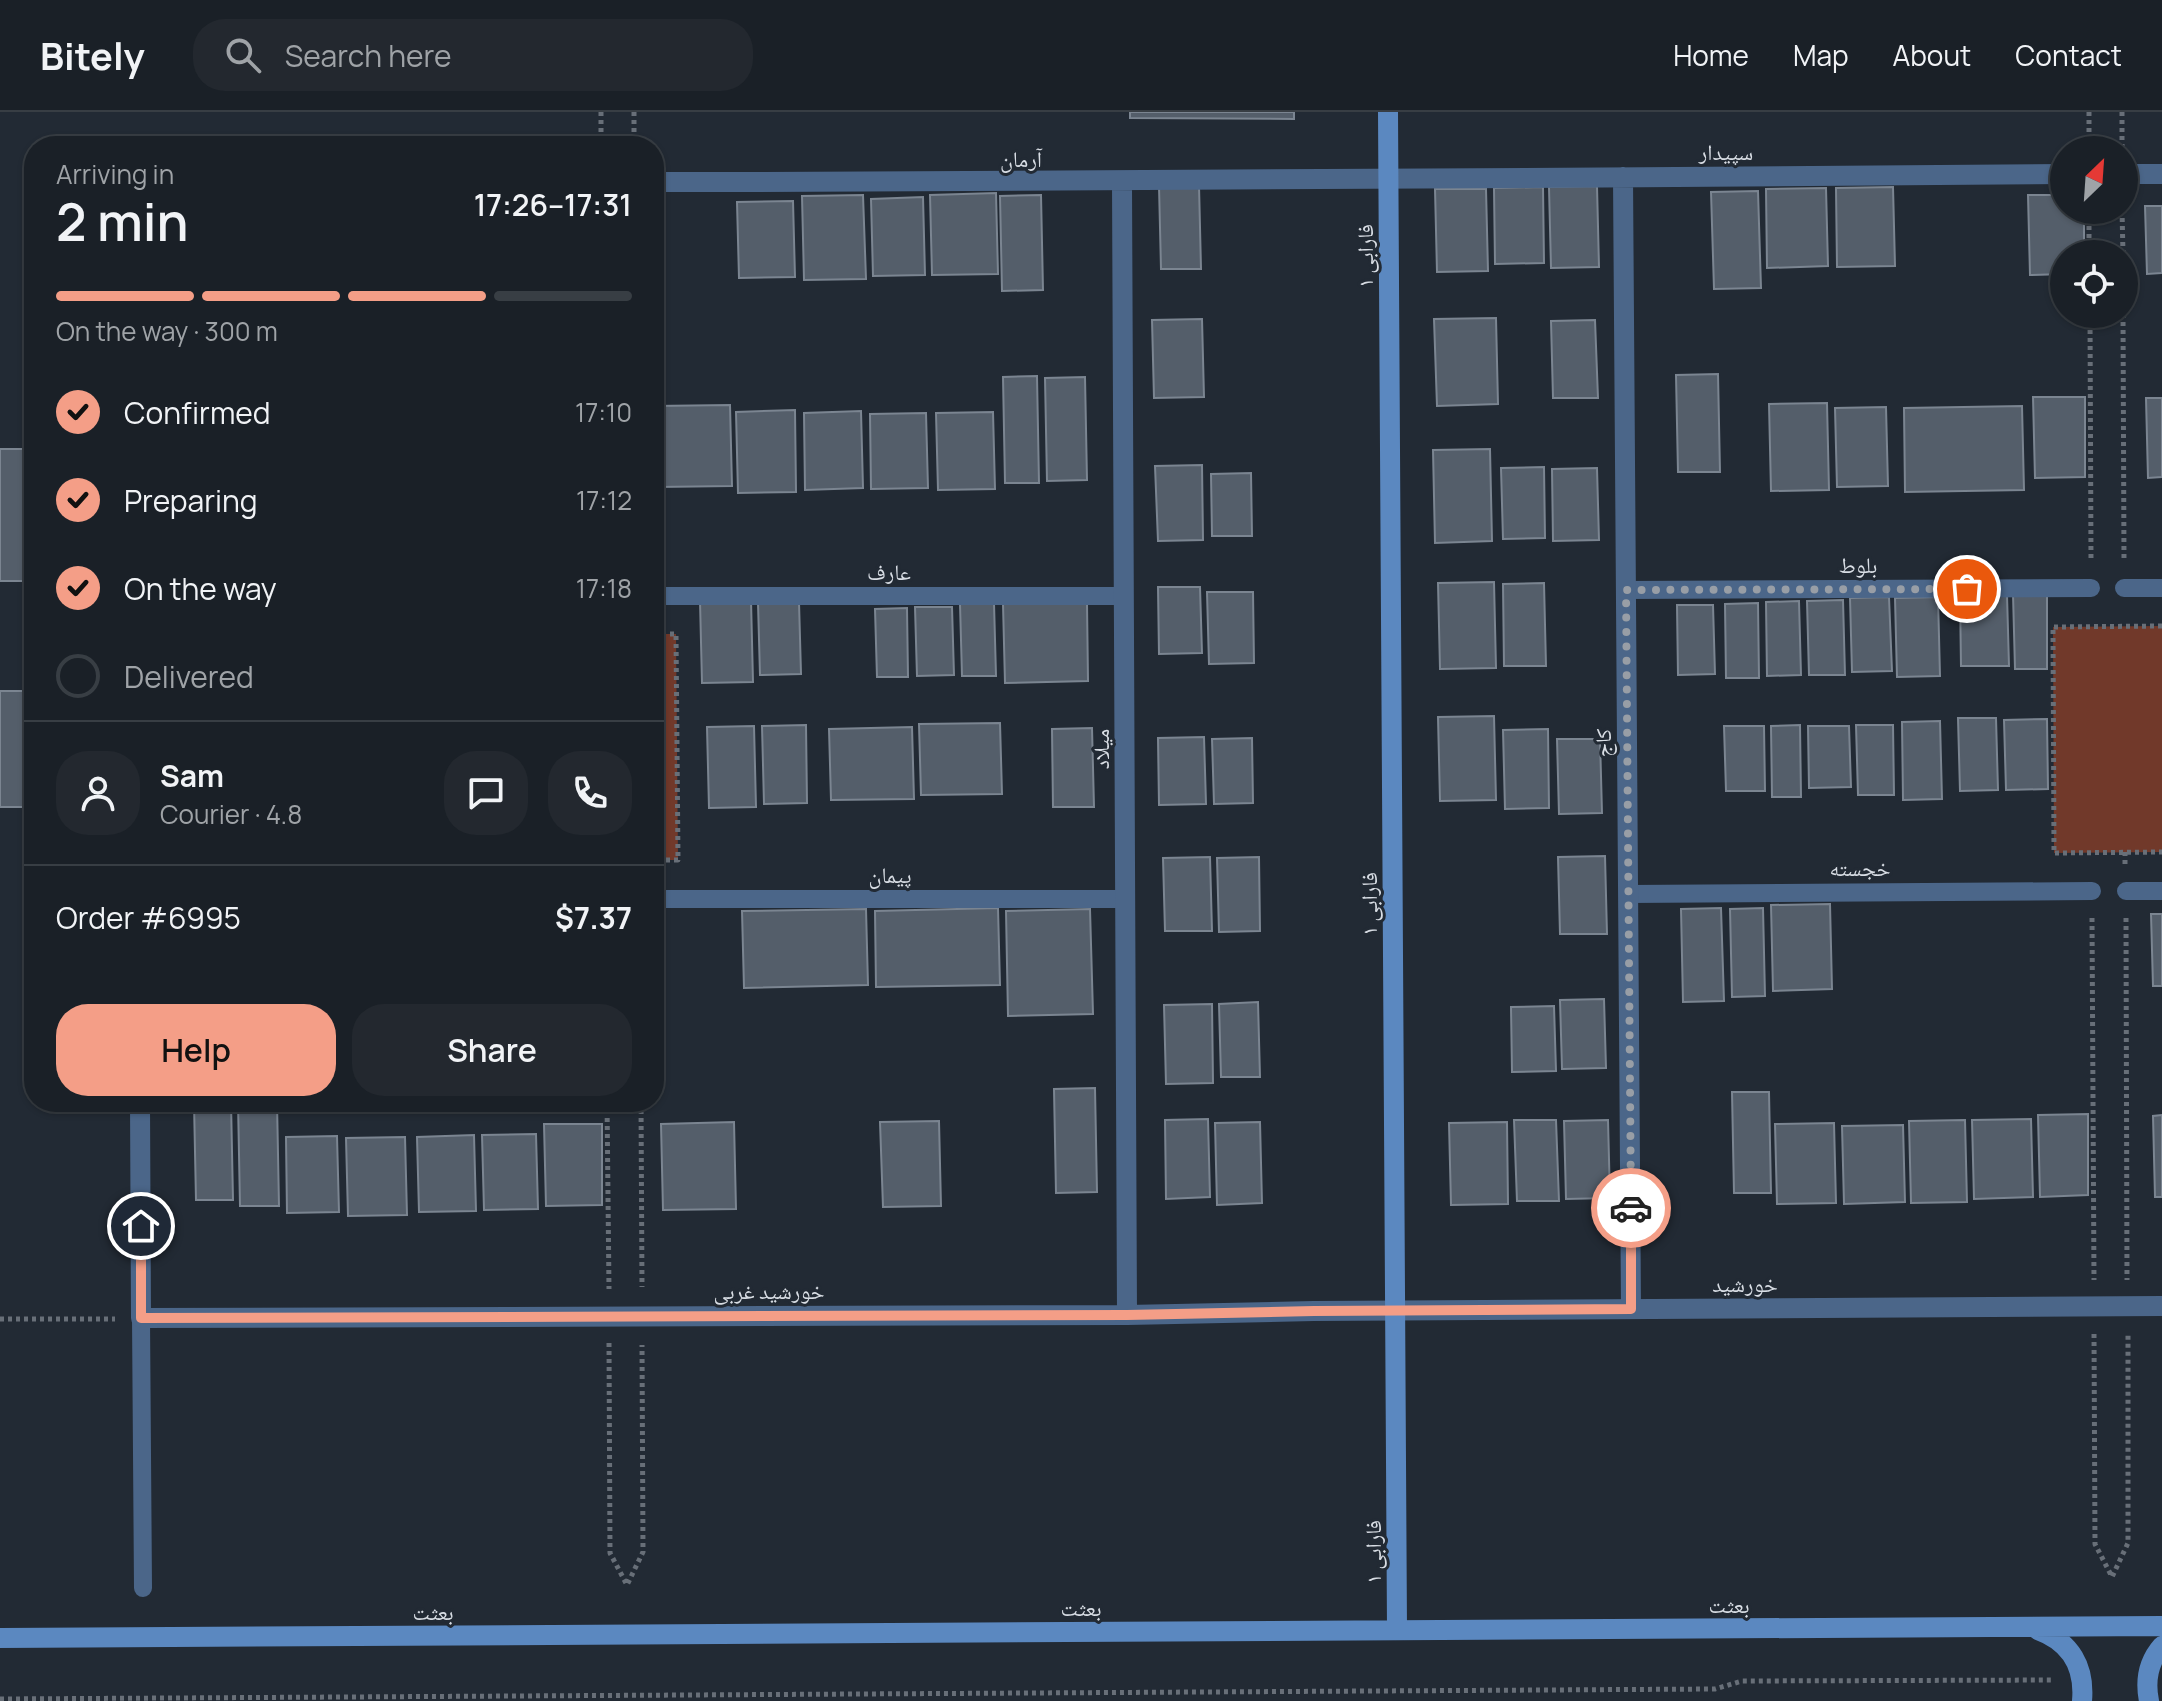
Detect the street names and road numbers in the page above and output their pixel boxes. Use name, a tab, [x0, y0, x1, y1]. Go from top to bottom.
street label: سپیدار	[1698, 137, 1753, 167]
street label: آرمان	[1000, 144, 1043, 174]
street label: فارابی ۱	[1350, 224, 1380, 288]
street label: بلوط	[1839, 550, 1877, 580]
street label: عارف	[867, 557, 911, 587]
street label: میلاد	[1086, 729, 1116, 769]
street label: کاج	[1588, 729, 1618, 757]
street label: خجسته	[1829, 853, 1891, 883]
street label: پیمان	[868, 860, 912, 890]
street label: فارابی ۱	[1354, 872, 1384, 936]
street label: خورشید	[1712, 1269, 1778, 1299]
street label: خورشید غربی	[713, 1276, 825, 1306]
street label: فارابی ۱	[1358, 1520, 1388, 1584]
street label: بعثت	[1708, 1590, 1750, 1620]
street label: بعثت	[1060, 1593, 1102, 1623]
street label: بعثت	[412, 1597, 454, 1627]

